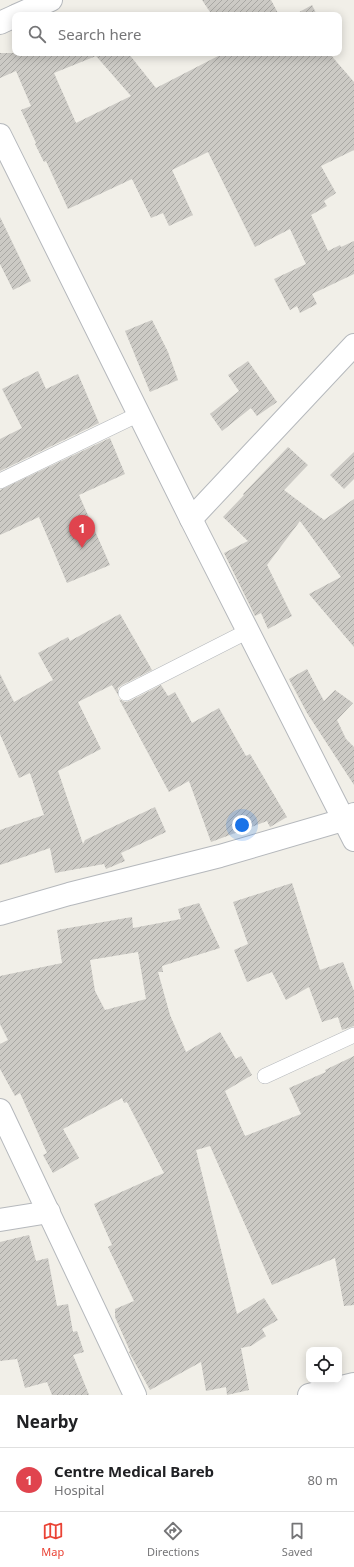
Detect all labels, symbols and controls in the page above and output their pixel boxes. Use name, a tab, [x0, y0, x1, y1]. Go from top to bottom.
search box	[12, 12, 342, 56]
icon: search	[26, 23, 48, 45]
text: Search here	[58, 24, 141, 44]
pin: 1	[69, 515, 95, 548]
your location	[232, 815, 252, 835]
map controls	[306, 1347, 342, 1383]
button: locate	[306, 1347, 342, 1383]
text: Nearby	[16, 1410, 78, 1433]
text: Centre Medical Bareb	[54, 1461, 214, 1481]
text: 1	[25, 1471, 33, 1489]
text: 80 m	[308, 1471, 338, 1489]
text: Hospital	[54, 1481, 104, 1499]
tab: Map	[41, 1520, 64, 1559]
tab: Directions	[147, 1520, 199, 1559]
tab: Saved	[282, 1520, 313, 1559]

